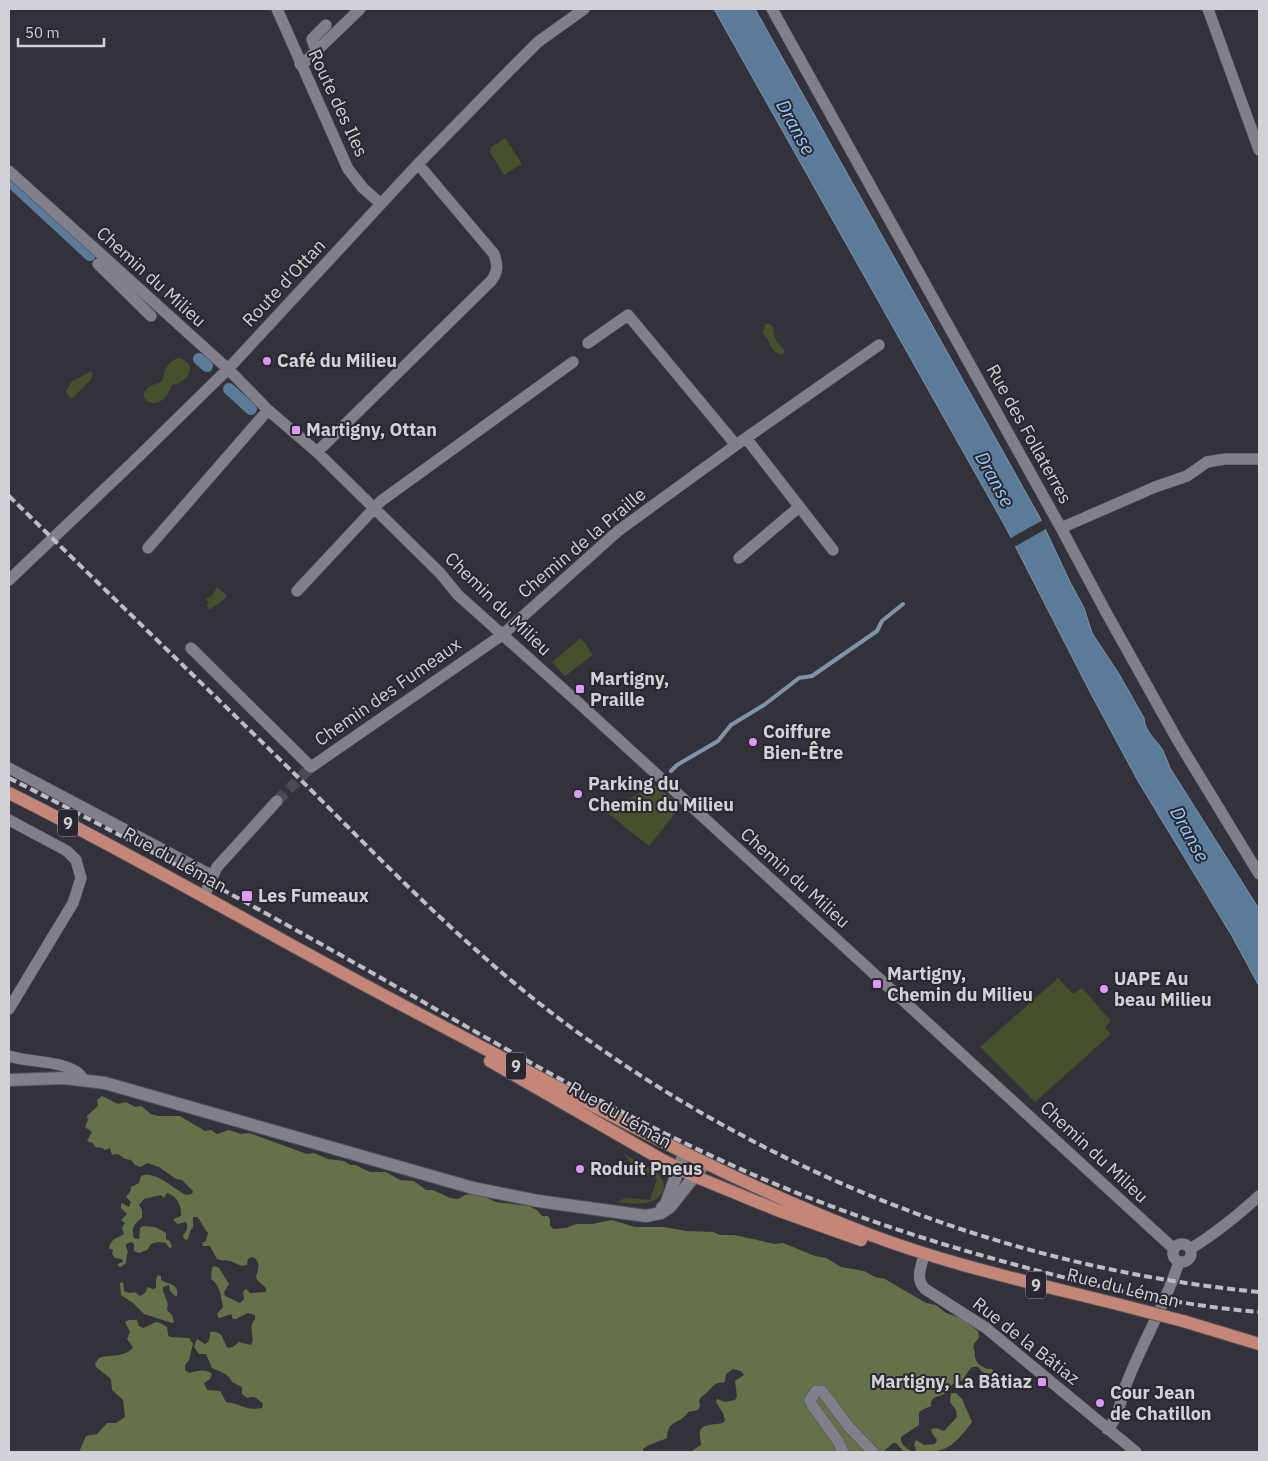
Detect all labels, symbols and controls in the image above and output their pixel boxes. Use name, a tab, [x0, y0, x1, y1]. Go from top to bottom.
scale bar	[18, 15, 104, 47]
text: 50 m	[25, 23, 60, 42]
street label: Route des Iles	[304, 45, 373, 160]
water label: Dranse	[771, 95, 821, 159]
street label: Chemin du Milieu	[92, 221, 211, 332]
street label: Route d'Ottan	[237, 234, 330, 331]
place label: Café du Milieu	[277, 349, 397, 372]
marker: Café du Milieu	[261, 355, 273, 367]
street label: Rue des Follaterres	[982, 360, 1077, 508]
place label: Martigny, Ottan	[306, 418, 437, 441]
marker: Martigny, Ottan	[290, 424, 302, 436]
water label: Dranse	[970, 447, 1020, 511]
street label: Chemin de la Praille	[513, 482, 651, 603]
street label: Chemin du Milieu	[440, 547, 557, 660]
street label: Chemin des Fumeaux	[310, 632, 465, 751]
place label: Martigny, Praille	[590, 667, 669, 711]
marker: Martigny, Praille	[574, 683, 586, 695]
place label: Coiffure Bien-Être	[763, 720, 843, 764]
marker: Coiffure Bien-Être	[747, 736, 759, 748]
place label: Parking du Chemin du Milieu	[588, 772, 734, 816]
marker: Parking du Chemin du Milieu	[572, 788, 584, 800]
water label: Dranse	[1165, 802, 1215, 866]
road number: 9	[58, 810, 78, 836]
street label: Rue du Léman	[119, 822, 231, 898]
street label: Chemin du Milieu	[736, 822, 855, 933]
place label: Les Fumeaux	[258, 884, 369, 907]
marker: Les Fumeaux	[240, 889, 254, 903]
place label: Martigny, Chemin du Milieu	[887, 962, 1033, 1006]
place label: UAPE Au beau Milieu	[1114, 967, 1212, 1011]
marker: Martigny, Chemin du Milieu	[871, 978, 883, 990]
marker: UAPE Au beau Milieu	[1098, 983, 1110, 995]
road number: 9	[506, 1052, 526, 1080]
street label: Rue du Léman	[565, 1076, 676, 1153]
street label: Chemin du Milieu	[1035, 1096, 1153, 1208]
place label: Roduit Pneus	[590, 1157, 702, 1180]
marker: Roduit Pneus	[574, 1163, 586, 1175]
street label: Rue du Léman	[1065, 1262, 1182, 1313]
road number: 9	[1026, 1272, 1046, 1298]
street label: Rue de la Bâtiaz	[968, 1292, 1084, 1389]
place label: Martigny, La Bâtiaz	[871, 1370, 1032, 1393]
marker: Martigny, La Bâtiaz	[1036, 1376, 1048, 1388]
place label: Cour Jean de Chatillon	[1110, 1381, 1212, 1425]
marker: Cour Jean de Chatillon	[1094, 1397, 1106, 1409]

